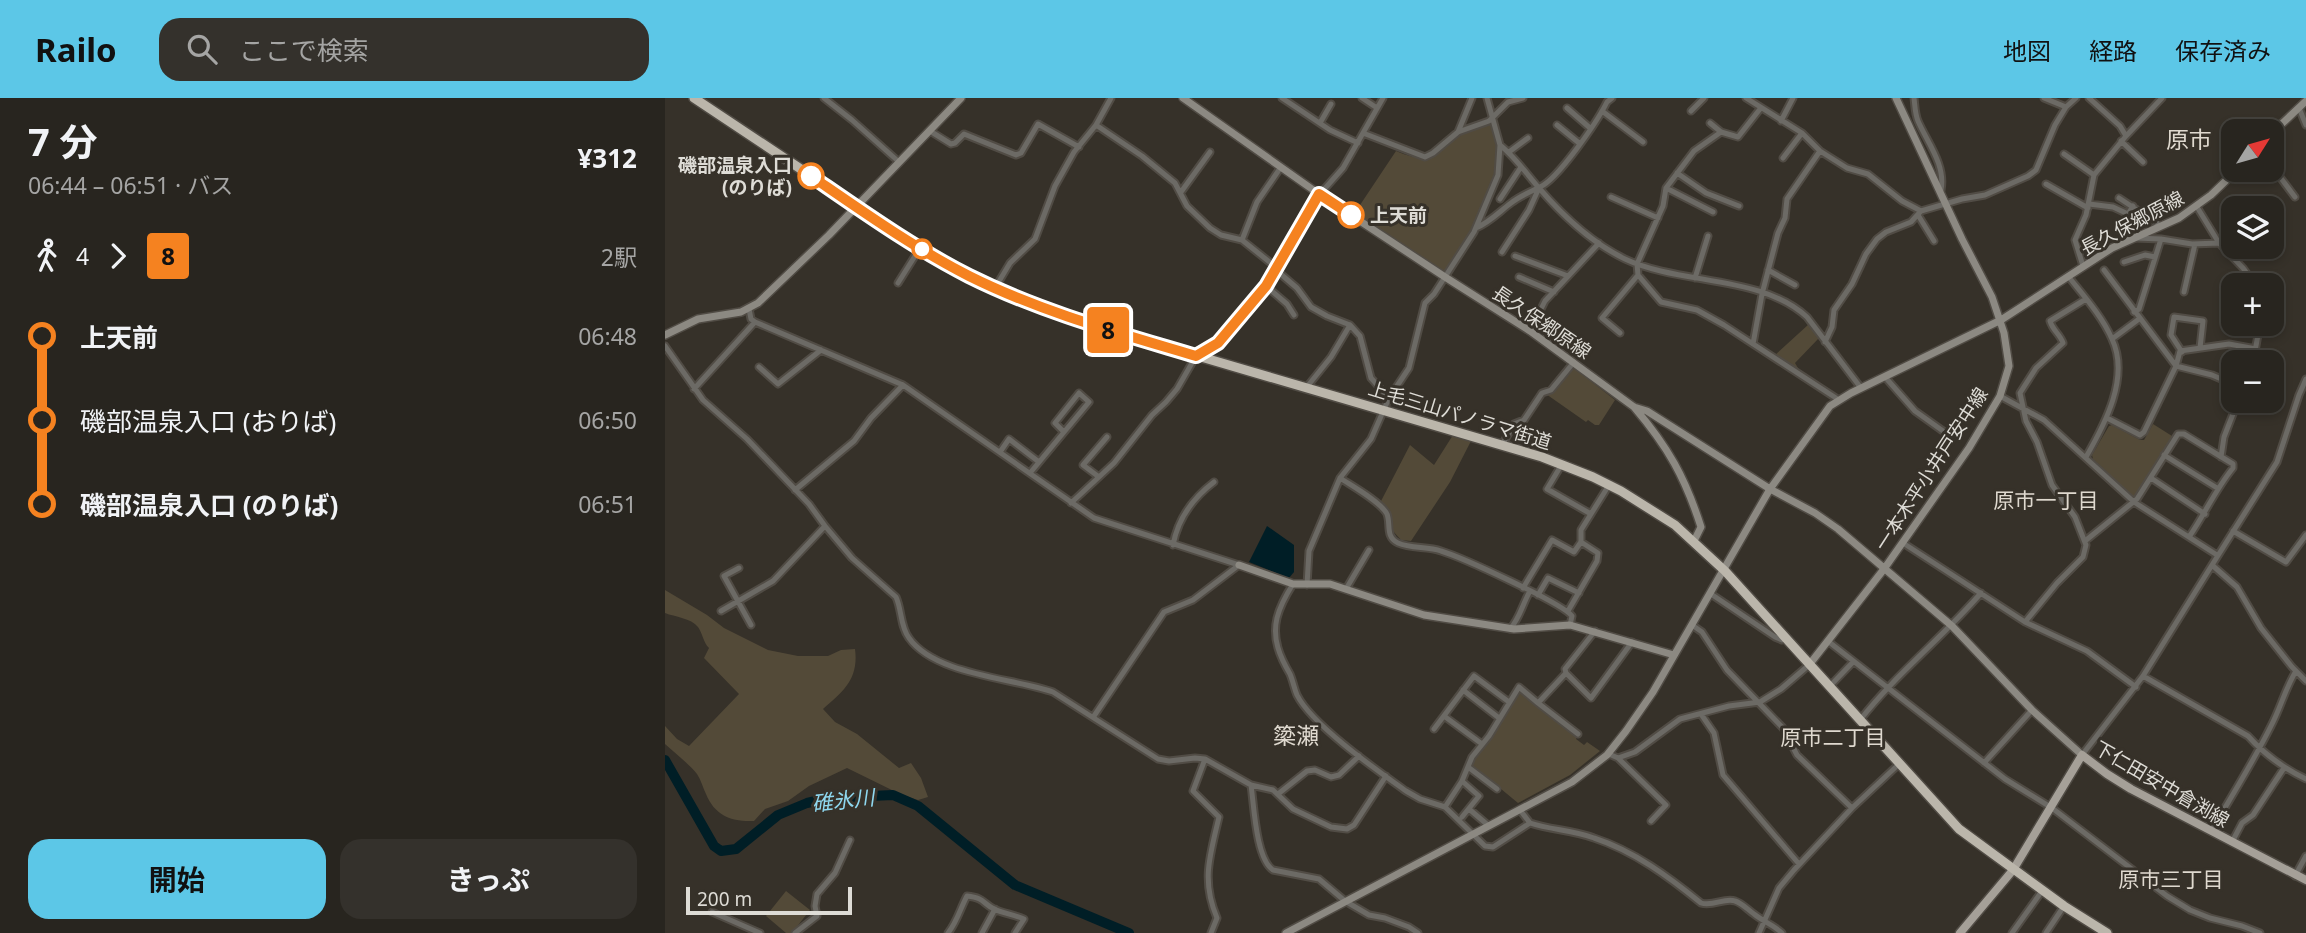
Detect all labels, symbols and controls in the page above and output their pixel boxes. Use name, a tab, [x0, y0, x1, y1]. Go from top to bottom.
search box	[159, 18, 649, 81]
text: Railo	[35, 27, 117, 72]
icon: search	[183, 30, 221, 68]
text: ここで検索	[239, 32, 369, 68]
text: 地図	[2003, 34, 2051, 67]
text: 経路	[2089, 34, 2137, 67]
text: 保存済み	[2175, 34, 2271, 67]
text: 7 分	[28, 115, 98, 167]
north arrow	[2221, 119, 2284, 182]
map controls	[2221, 119, 2284, 413]
district label: 原市	[2166, 123, 2212, 155]
text: ¥312	[578, 140, 637, 176]
place label: 磯部温泉入口 (のりば)	[678, 152, 792, 200]
marker: 磯部温泉入口 (のりば)	[798, 163, 824, 189]
text: 06:44 – 06:51 · バス	[28, 169, 233, 201]
street label: 長久保郷原線	[2076, 185, 2188, 261]
button: layers	[2221, 196, 2284, 259]
marker: 上天前	[1338, 202, 1364, 228]
place label: 上天前	[1370, 202, 1427, 228]
icon: walk	[28, 237, 66, 275]
icon: forward	[99, 237, 137, 275]
text: 8	[161, 239, 175, 272]
unlabelled marker	[912, 239, 932, 259]
text: 4	[76, 240, 89, 272]
text: 2駅	[601, 241, 637, 273]
button: +	[2221, 273, 2284, 336]
street label: 長久保郷原線	[1487, 279, 1597, 365]
line badge: 8	[1085, 307, 1131, 353]
text: 8	[1101, 313, 1115, 346]
text: 上天前	[80, 319, 158, 355]
text: 06:48	[578, 320, 637, 352]
button: −	[2221, 350, 2284, 413]
street label: 上毛三山パノラマ街道	[1365, 375, 1555, 455]
street label: 一本木平小井戸安中線	[1868, 382, 1994, 556]
text: 磯部温泉入口 (おりば)	[80, 403, 336, 439]
text: 06:50	[578, 404, 637, 436]
district label: 原市一丁目	[1994, 486, 2099, 514]
text: 磯部温泉入口 (のりば)	[80, 487, 338, 523]
text: 06:51	[578, 488, 637, 520]
district label: 簗瀬	[1273, 719, 1319, 751]
district label: 原市二丁目	[1781, 723, 1886, 751]
street label: 下仁田安中倉渕線	[2090, 735, 2234, 833]
water label: 碓氷川	[810, 783, 878, 817]
button: 開始	[28, 839, 326, 919]
button: きっぷ	[340, 839, 637, 919]
district label: 原市三丁目	[2119, 865, 2224, 893]
scale bar	[686, 884, 852, 916]
text: 200 m	[697, 886, 752, 912]

